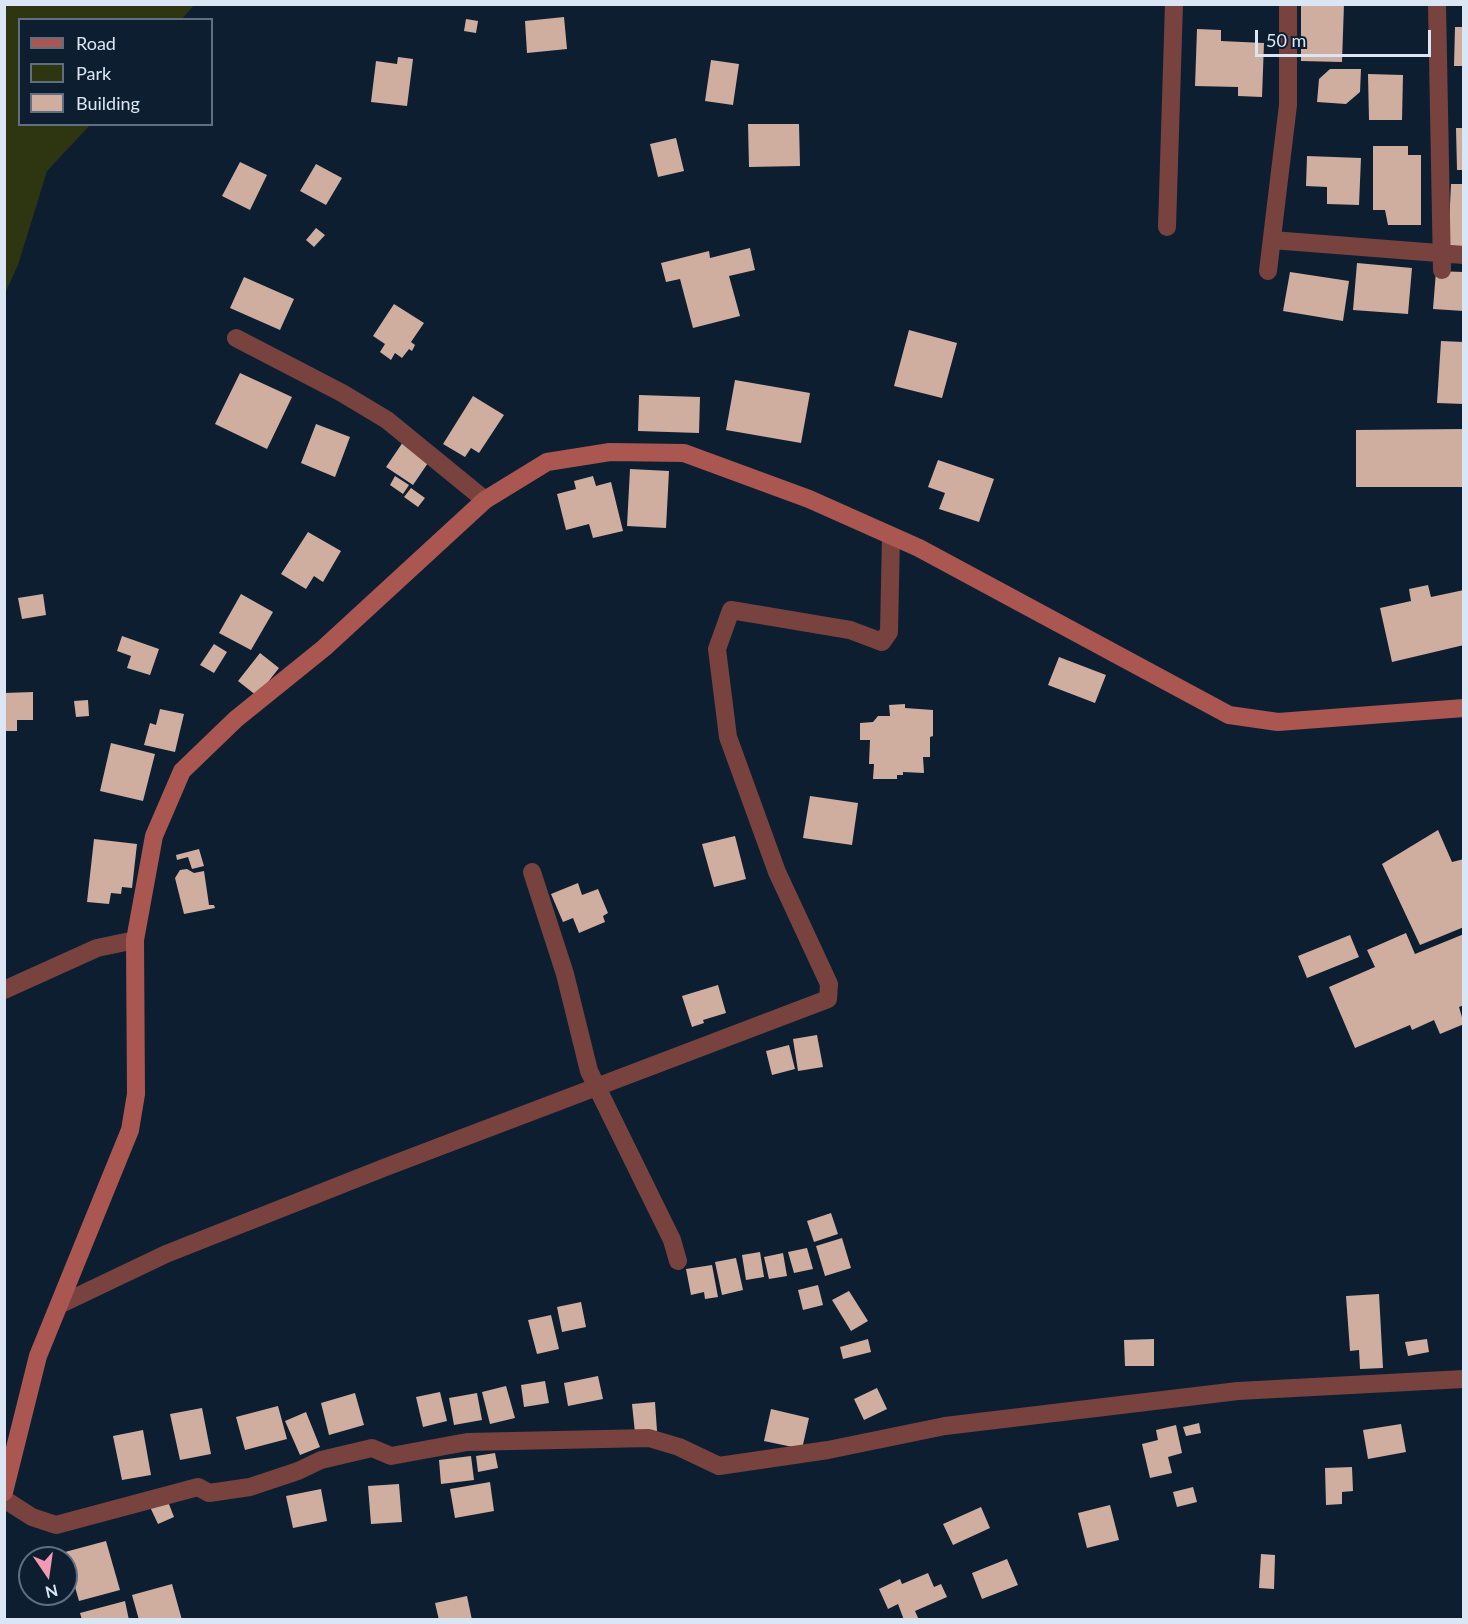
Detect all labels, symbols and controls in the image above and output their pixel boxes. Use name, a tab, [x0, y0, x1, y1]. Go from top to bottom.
legend	[18, 18, 213, 126]
scale bar	[1258, 18, 1434, 56]
text: 50 m	[1266, 29, 1306, 51]
text: Road	[76, 32, 116, 54]
text: Park	[76, 62, 111, 84]
text: Building	[76, 92, 140, 114]
north arrow	[18, 1546, 78, 1606]
text: N	[44, 1581, 60, 1603]

